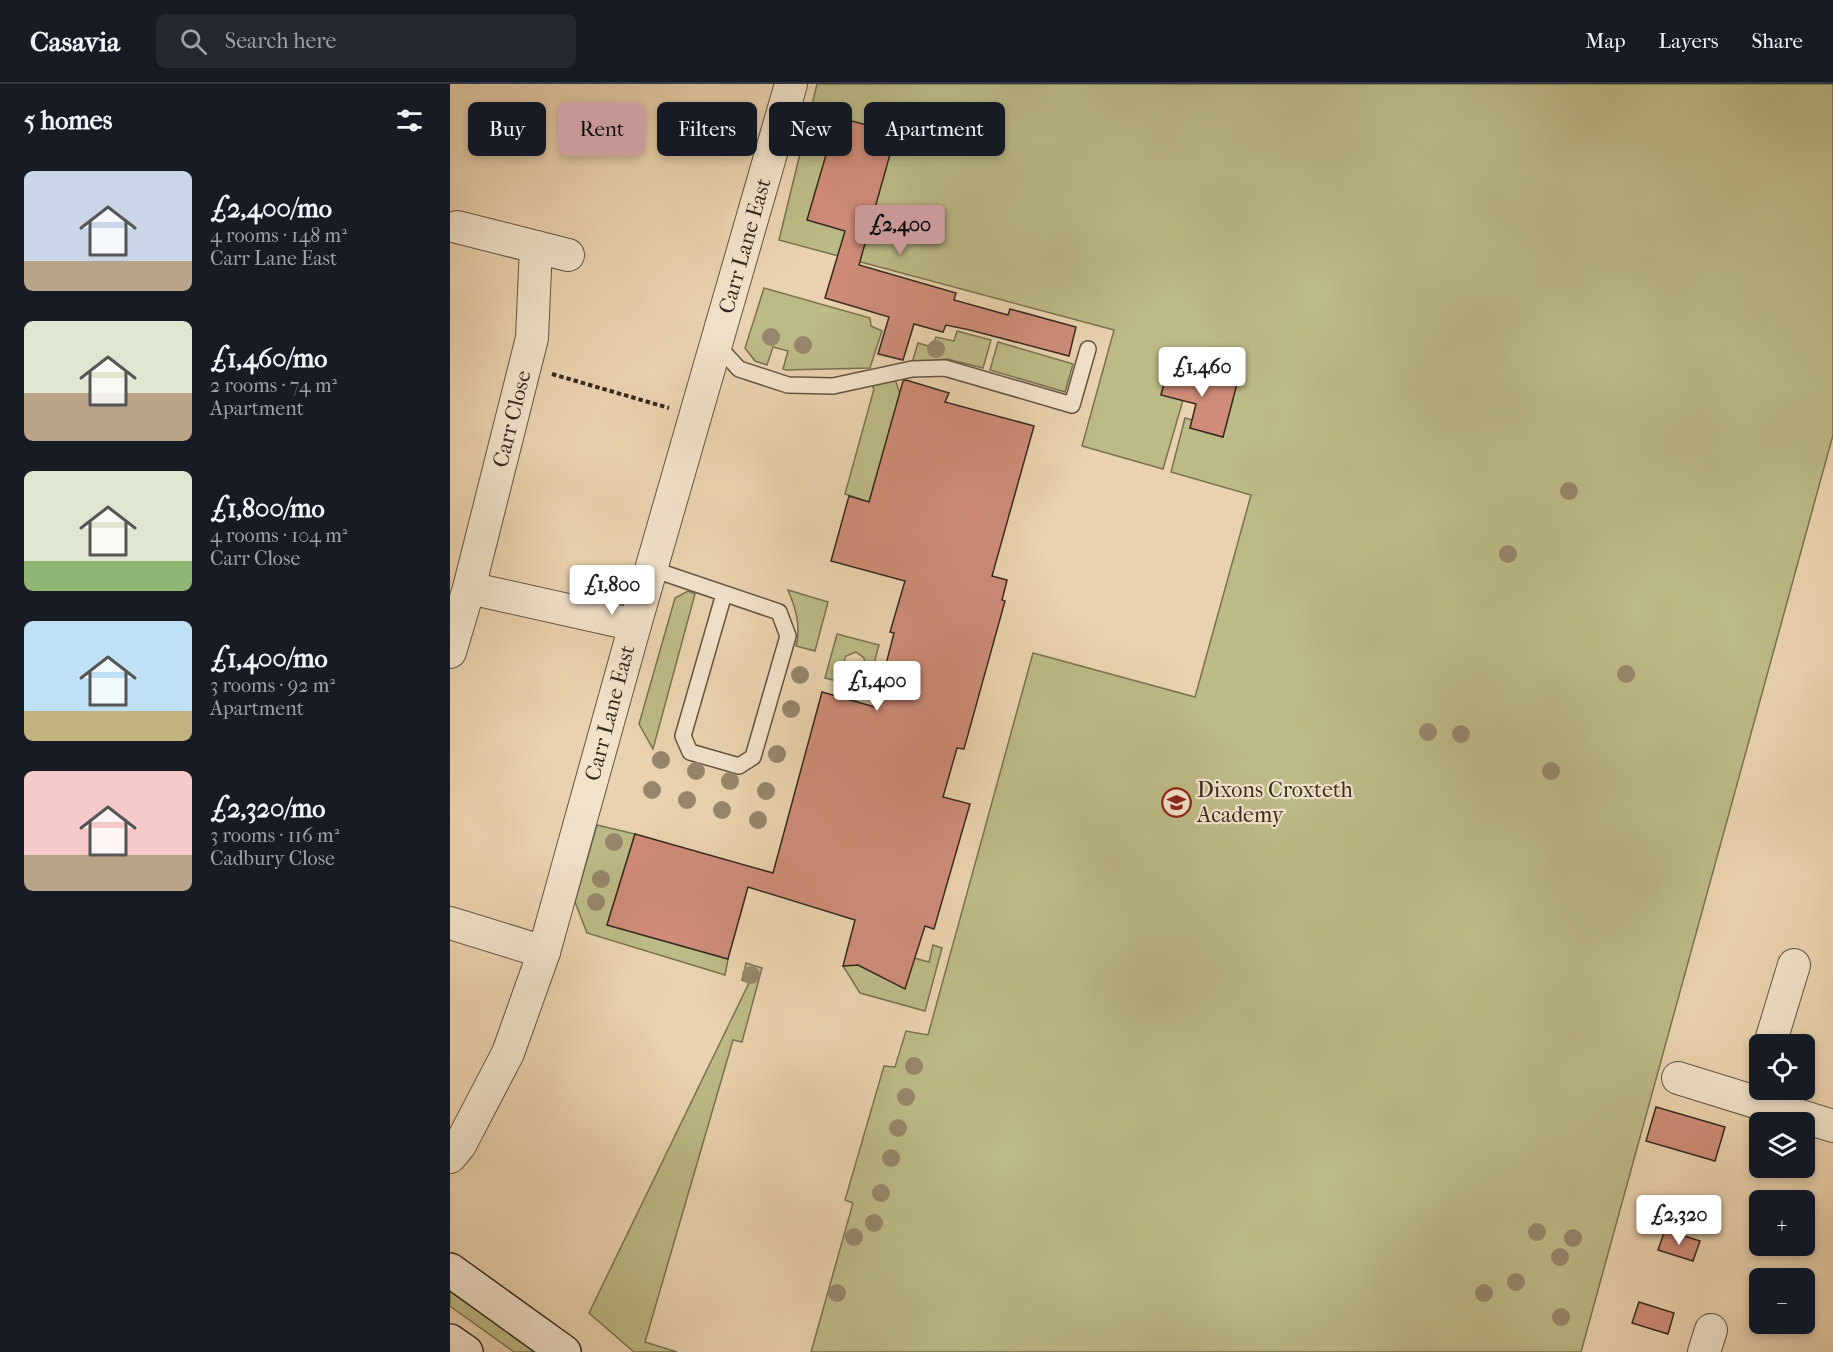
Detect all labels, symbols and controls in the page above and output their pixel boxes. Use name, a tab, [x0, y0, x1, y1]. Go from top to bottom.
search box	[156, 14, 576, 68]
text: Casavia	[30, 25, 120, 58]
icon: search	[177, 25, 210, 58]
text: Search here	[225, 28, 336, 54]
text: Map	[1585, 29, 1626, 53]
text: Layers	[1659, 29, 1718, 53]
text: Share	[1751, 29, 1803, 53]
chip: Buy	[468, 102, 546, 156]
chip: Rent	[558, 102, 645, 156]
chip: Filters	[657, 102, 757, 156]
chip: New	[769, 102, 852, 156]
chip: Apartment	[864, 102, 1005, 156]
icon: filters	[393, 104, 426, 137]
text: 5 homes	[24, 105, 112, 136]
street label: Carr Lane East	[713, 175, 777, 317]
text: £2,400/mo	[210, 193, 332, 224]
icon: home	[72, 195, 144, 267]
pin: £2,400	[851, 205, 949, 256]
text: £2,400	[869, 213, 931, 236]
text: 4 rooms · 148 m²	[210, 224, 347, 247]
text: Carr Lane East	[210, 247, 337, 270]
text: £1,460/mo	[210, 343, 328, 374]
icon: home	[72, 345, 144, 417]
pin: £1,460	[1153, 347, 1251, 398]
text: £1,460	[1173, 355, 1231, 378]
street label: Carr Close	[487, 368, 537, 470]
text: 2 rooms · 74 m²	[210, 374, 337, 397]
text: Apartment	[210, 397, 304, 420]
text: £1,800/mo	[210, 493, 325, 524]
icon: home	[72, 495, 144, 567]
text: 4 rooms · 104 m²	[210, 524, 348, 547]
text: Carr Close	[210, 547, 300, 570]
pin: £1,800	[563, 565, 661, 616]
text: £1,800	[584, 573, 640, 596]
street label: Carr Lane East	[579, 642, 641, 784]
text: £1,400/mo	[210, 643, 328, 674]
icon: home	[72, 645, 144, 717]
pin: £1,400	[828, 661, 926, 712]
text: £1,400	[847, 669, 907, 692]
text: 3 rooms · 92 m²	[210, 674, 335, 697]
text: Apartment	[210, 697, 304, 720]
place label: Dixons Croxteth Academy	[1196, 777, 1354, 828]
school or university icon: Dixons Croxteth Academy	[1160, 787, 1192, 819]
text: £2,320/mo	[210, 793, 325, 824]
icon: home	[72, 795, 144, 867]
text: 3 rooms · 116 m²	[210, 824, 339, 847]
text: Cadbury Close	[210, 847, 335, 870]
map controls	[1749, 1034, 1815, 1334]
button: locate	[1749, 1034, 1815, 1100]
button: layers	[1749, 1112, 1815, 1178]
button: +	[1749, 1190, 1815, 1256]
pin: £2,320	[1630, 1195, 1728, 1246]
text: £2,320	[1650, 1203, 1708, 1226]
button: −	[1749, 1268, 1815, 1334]

